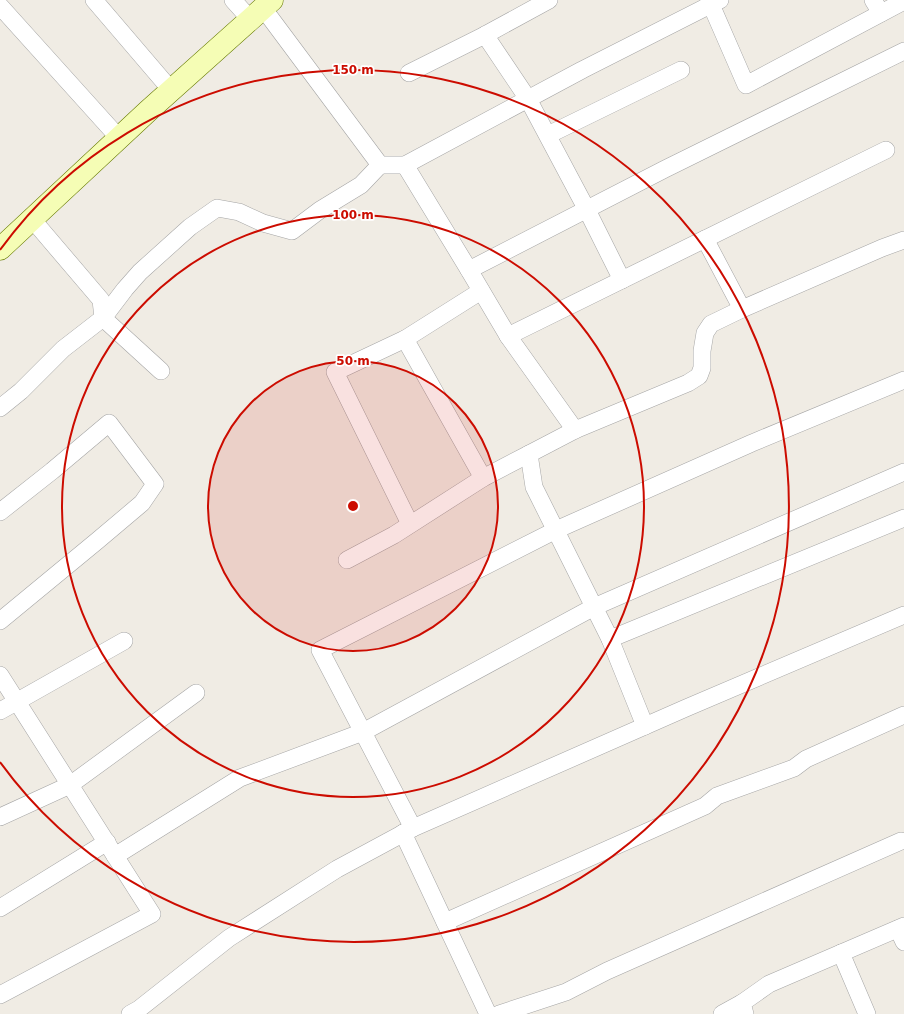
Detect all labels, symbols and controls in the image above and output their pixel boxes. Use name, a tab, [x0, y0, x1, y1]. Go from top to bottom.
text: 150 m	[332, 63, 374, 77]
text: 100 m	[332, 208, 374, 222]
text: 50 m	[336, 354, 370, 368]
centre of rings	[346, 499, 360, 513]

